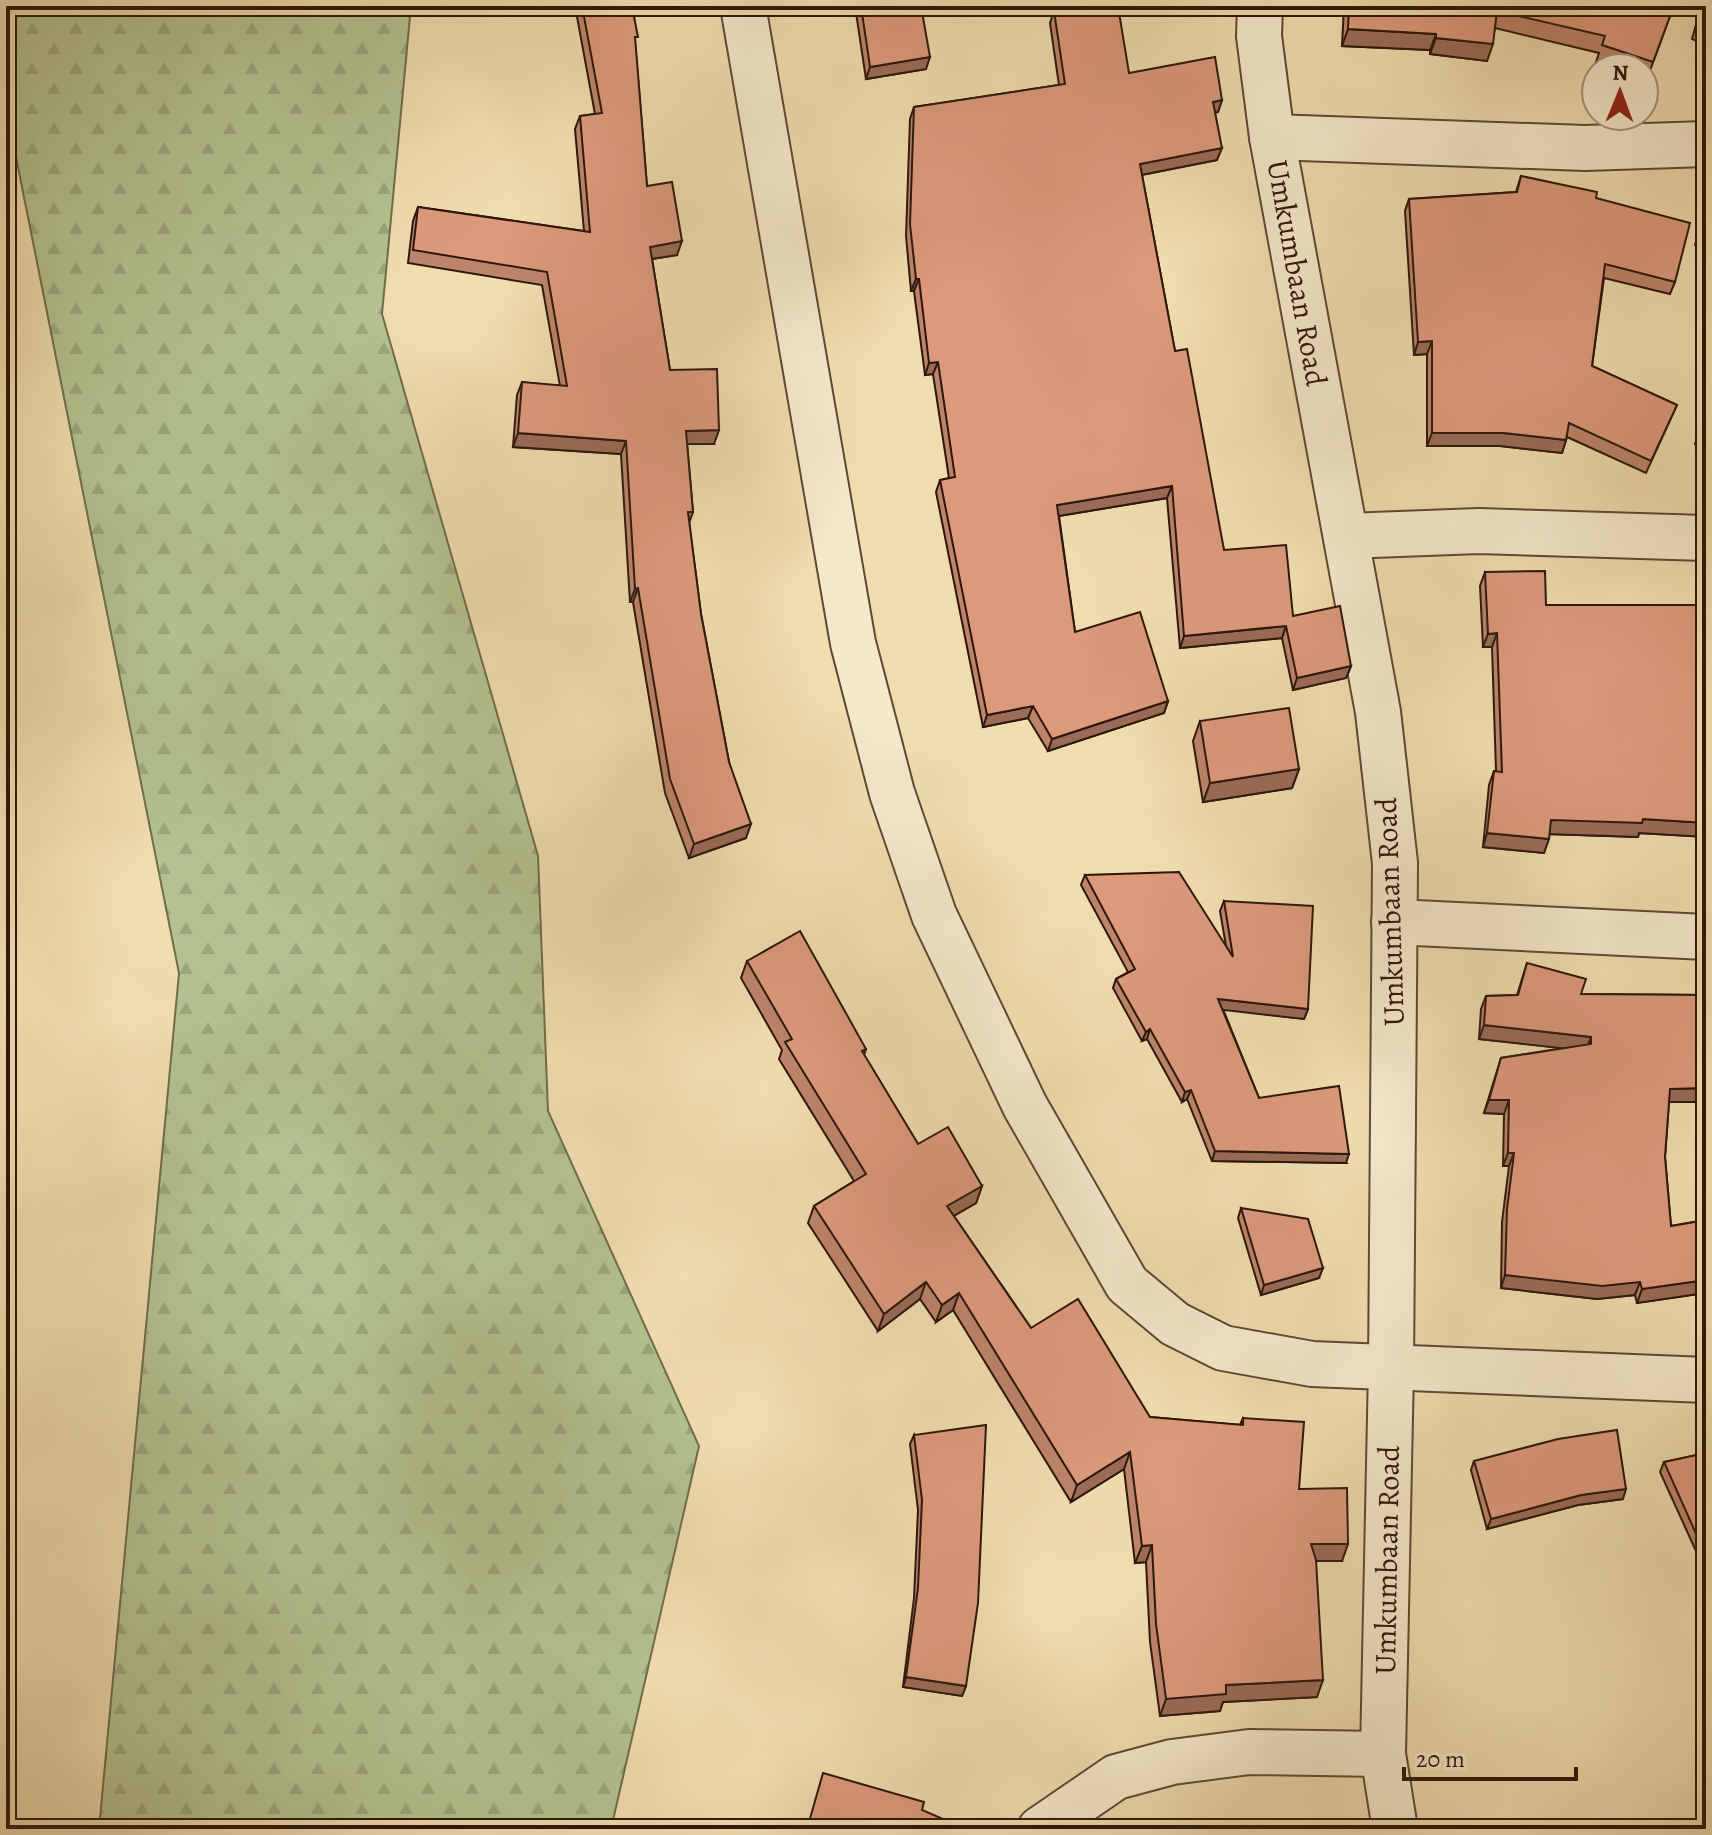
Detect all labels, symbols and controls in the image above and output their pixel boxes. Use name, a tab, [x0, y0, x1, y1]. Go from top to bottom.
north arrow	[1580, 52, 1660, 132]
text: N	[1612, 58, 1629, 88]
street label: Umkumbaan Road	[1257, 157, 1337, 390]
street label: Umkumbaan Road	[1366, 796, 1414, 1027]
street label: Umkumbaan Road	[1365, 1444, 1409, 1675]
scale bar	[1404, 1731, 1576, 1781]
text: 20 m	[1416, 1743, 1465, 1775]

